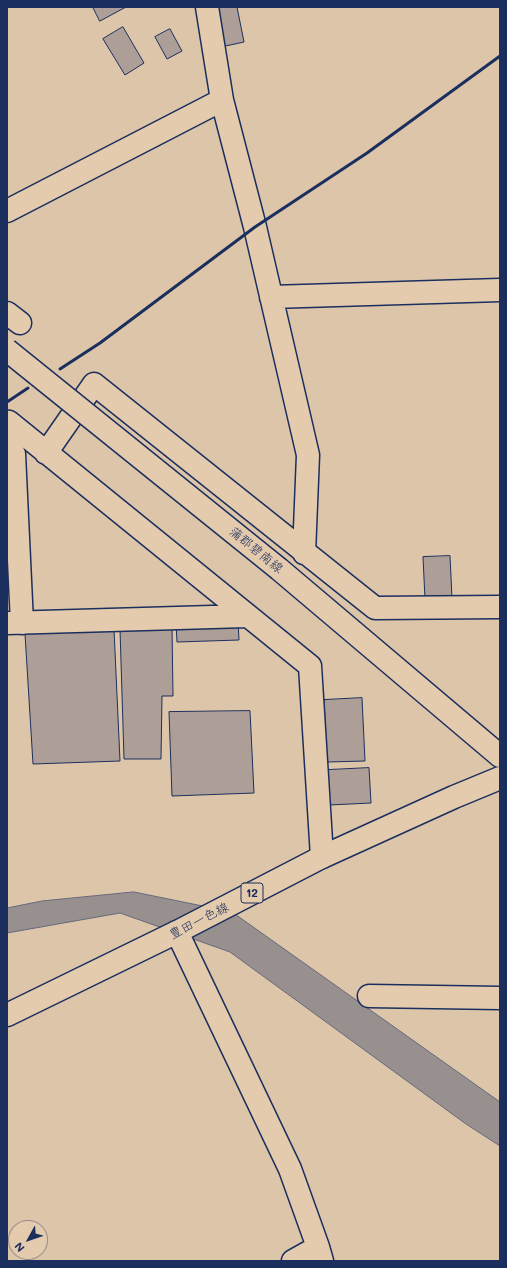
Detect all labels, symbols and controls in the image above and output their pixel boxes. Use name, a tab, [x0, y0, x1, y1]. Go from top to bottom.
street label: 蒲郡碧南線	[226, 523, 286, 577]
road number: 12	[241, 883, 263, 903]
street label: 豊田一色線	[167, 899, 231, 943]
north arrow	[8, 1220, 48, 1260]
text: N	[11, 1239, 28, 1255]

